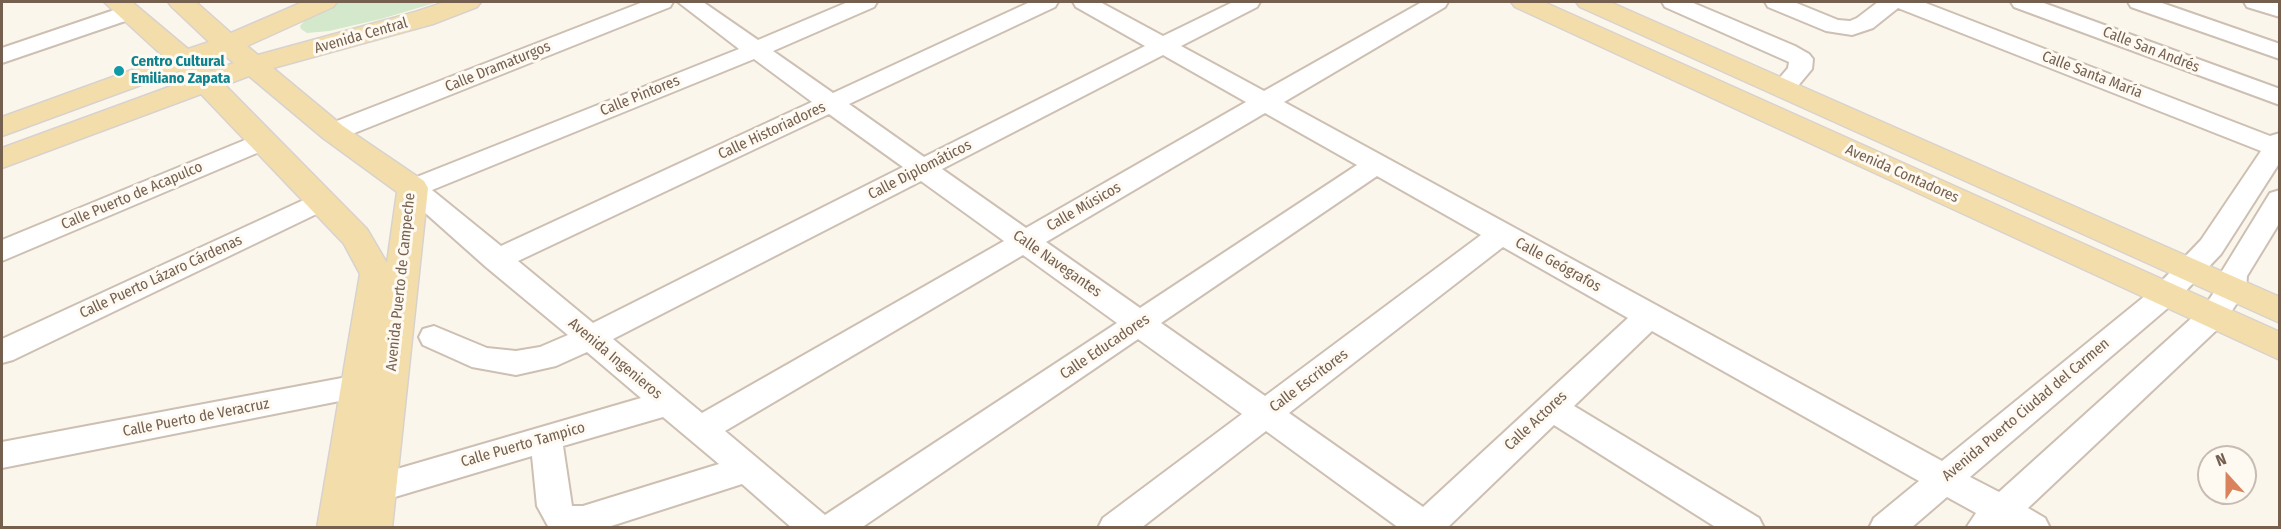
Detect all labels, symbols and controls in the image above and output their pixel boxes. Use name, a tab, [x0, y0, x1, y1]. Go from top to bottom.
street label: Avenida Central	[312, 14, 410, 58]
street label: Calle San Andrés	[2100, 23, 2202, 77]
street label: Calle Dramaturgos	[443, 38, 553, 96]
street label: Calle Santa María	[2039, 48, 2145, 102]
place label: Centro Cultural Emiliano Zapata	[131, 53, 230, 88]
marker: Centro Cultural Emiliano Zapata	[112, 64, 126, 78]
street label: Calle Pintores	[598, 72, 682, 120]
street label: Calle Historiadores	[716, 98, 828, 164]
street label: Calle Diplomáticos	[865, 136, 975, 204]
street label: Avenida Contadores	[1842, 141, 1962, 207]
street label: Calle Puerto de Acapulco	[59, 158, 205, 234]
street label: Calle Músicos	[1044, 179, 1124, 235]
street label: Avenida Puerto de Campeche	[383, 192, 419, 372]
street label: Calle Navegantes	[1009, 227, 1105, 301]
street label: Calle Puerto Lázaro Cárdenas	[77, 231, 245, 323]
street label: Calle Geógrafos	[1512, 234, 1604, 296]
street label: Calle Educadores	[1057, 310, 1153, 384]
street label: Avenida Ingenieros	[564, 315, 666, 403]
street label: Avenida Puerto Ciudad del Carmen	[1939, 335, 2113, 485]
street label: Calle Escritores	[1266, 346, 1352, 416]
street label: Calle Actores	[1501, 387, 1571, 455]
street label: Calle Puerto de Veracruz	[121, 395, 271, 441]
street label: Calle Puerto Tampico	[459, 419, 587, 471]
north arrow	[2197, 445, 2257, 505]
text: N	[2213, 449, 2229, 470]

